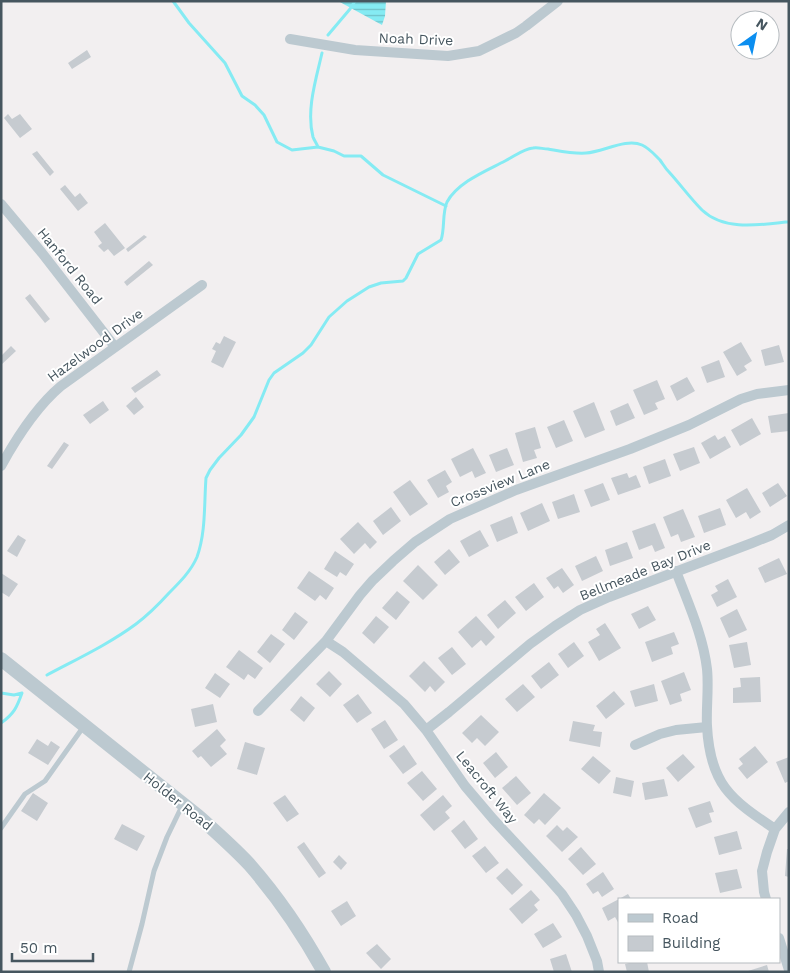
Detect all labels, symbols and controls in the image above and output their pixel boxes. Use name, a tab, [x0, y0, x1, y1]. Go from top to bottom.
north arrow	[730, 10, 780, 60]
text: N	[753, 15, 771, 34]
street label: Noah Drive	[378, 30, 454, 48]
street label: Hanford Road	[34, 225, 106, 307]
street label: Hazelwood Drive	[44, 305, 146, 385]
street label: Crossview Lane	[448, 456, 552, 510]
street label: Bellmeade Bay Drive	[577, 536, 713, 604]
street label: Leacroft Way	[453, 748, 522, 827]
street label: Holder Road	[140, 768, 216, 834]
legend	[618, 898, 780, 963]
text: Road	[662, 909, 699, 927]
scale bar	[12, 930, 94, 962]
text: Building	[662, 934, 720, 952]
text: 50 m	[20, 939, 57, 957]

